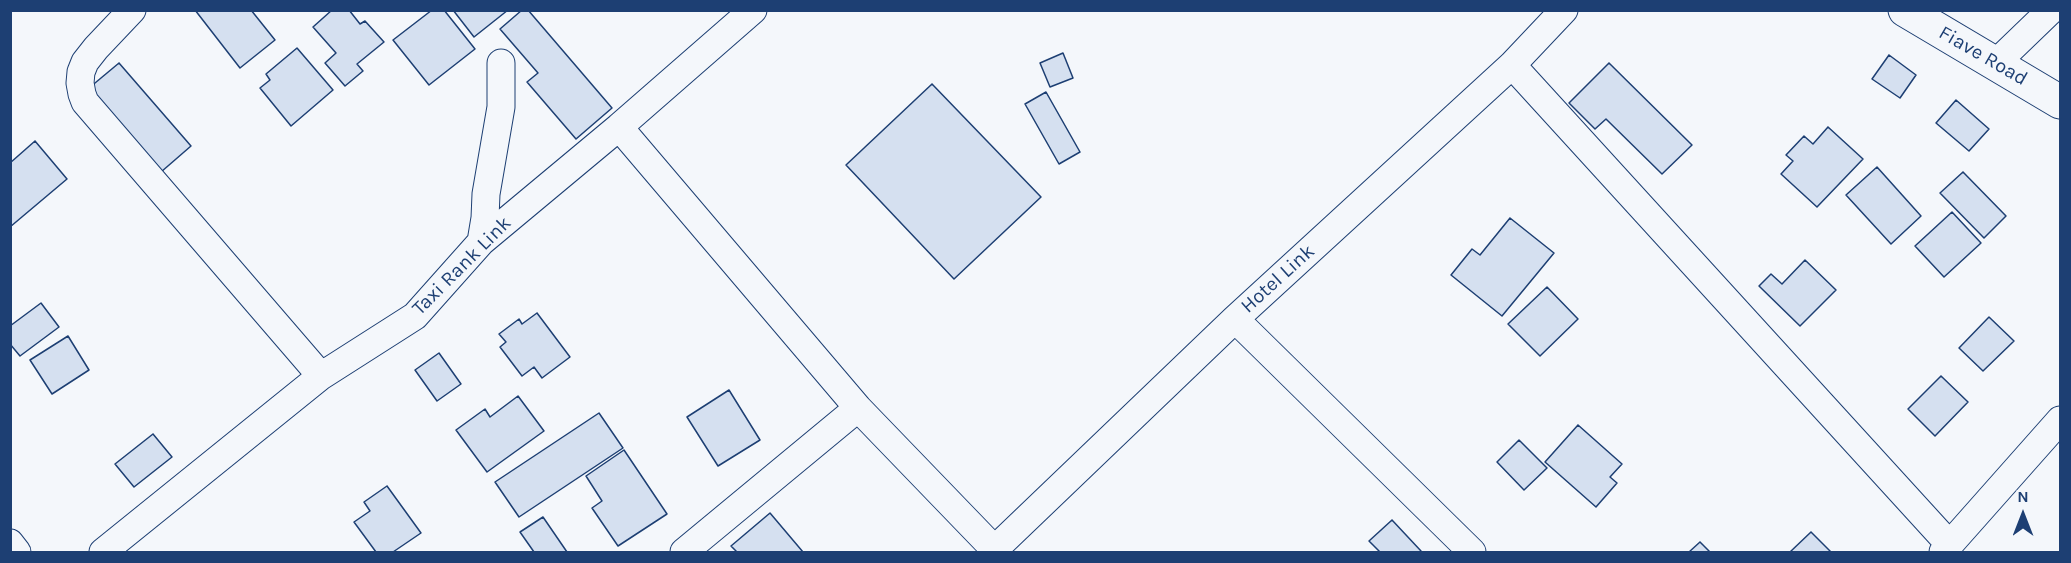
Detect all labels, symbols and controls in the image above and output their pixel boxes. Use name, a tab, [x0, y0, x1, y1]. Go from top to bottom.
street label: Fiave Road	[1934, 21, 2032, 91]
street label: Taxi Rank Link	[407, 211, 517, 321]
street label: Hotel Link	[1236, 240, 1320, 318]
north arrow	[1993, 485, 2053, 545]
text: N	[2017, 487, 2029, 506]

